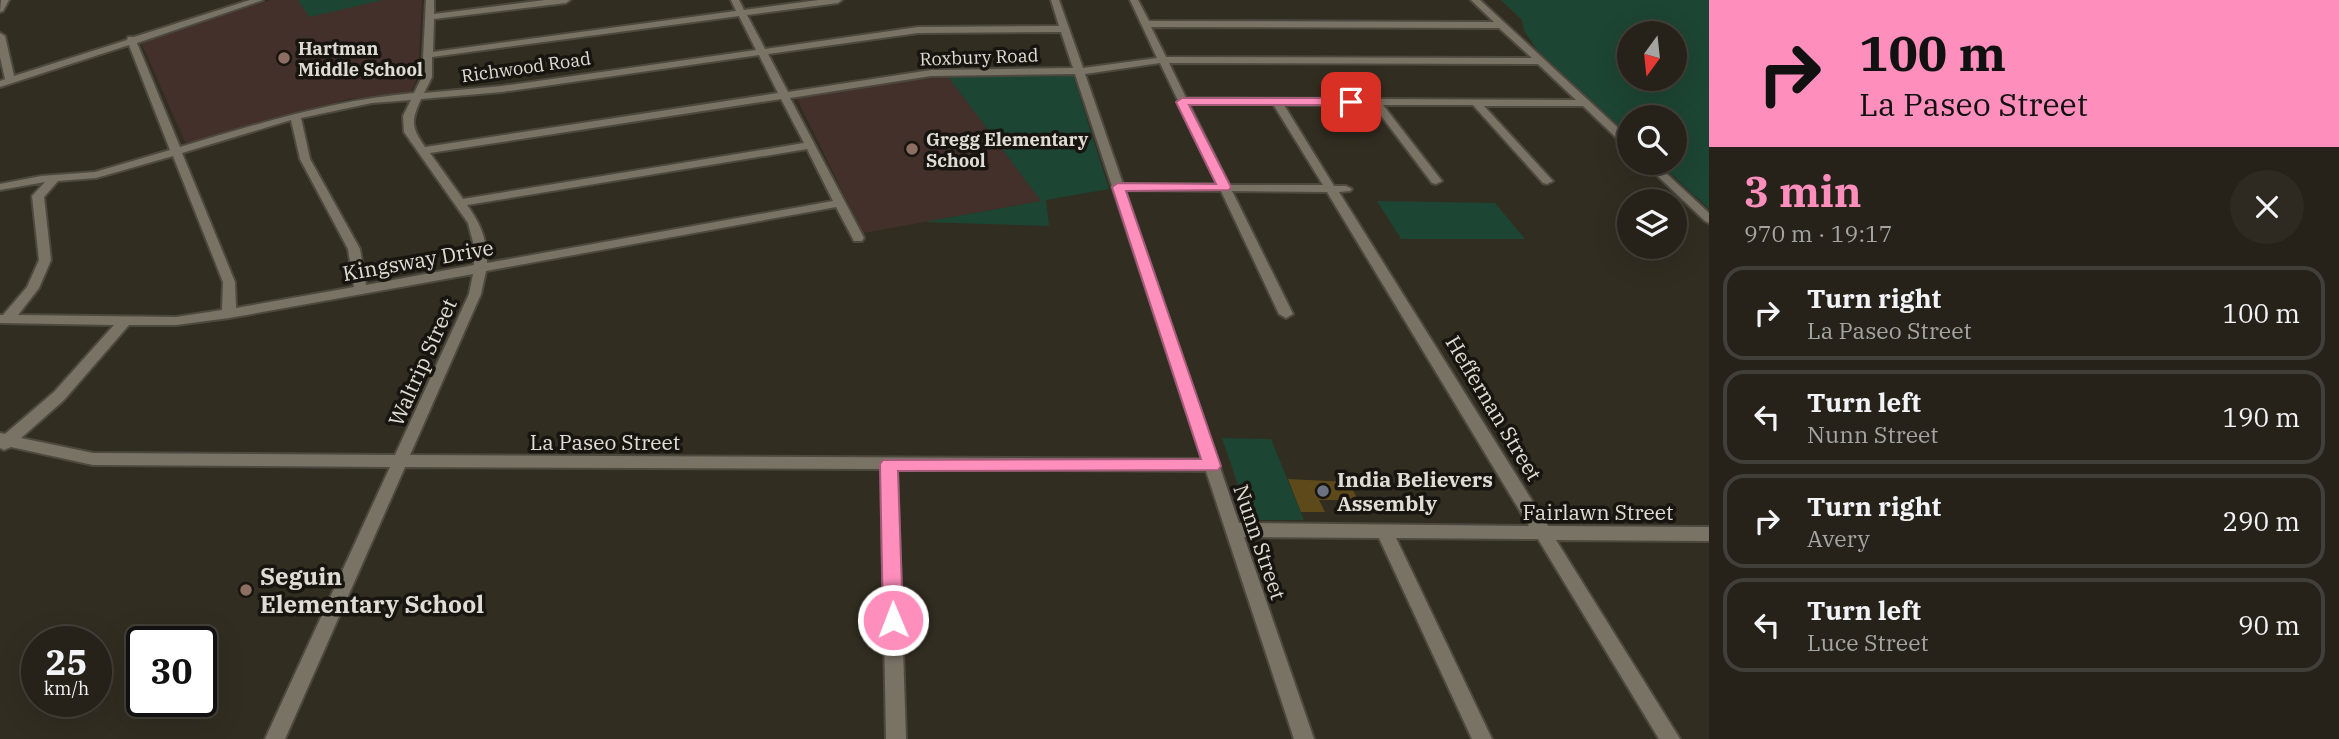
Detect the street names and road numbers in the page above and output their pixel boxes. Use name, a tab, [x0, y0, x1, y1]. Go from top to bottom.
street label: Roxbury Road	[919, 43, 1039, 71]
street label: Richwood Road	[460, 47, 592, 87]
street label: Kingsway Drive	[340, 233, 496, 287]
street label: Waltrip Street	[381, 294, 463, 430]
street label: Heffernan Street	[1440, 330, 1548, 486]
street label: La Paseo Street	[530, 428, 680, 456]
street label: Nunn Street	[1227, 481, 1293, 603]
street label: Fairlawn Street	[1523, 498, 1673, 526]

